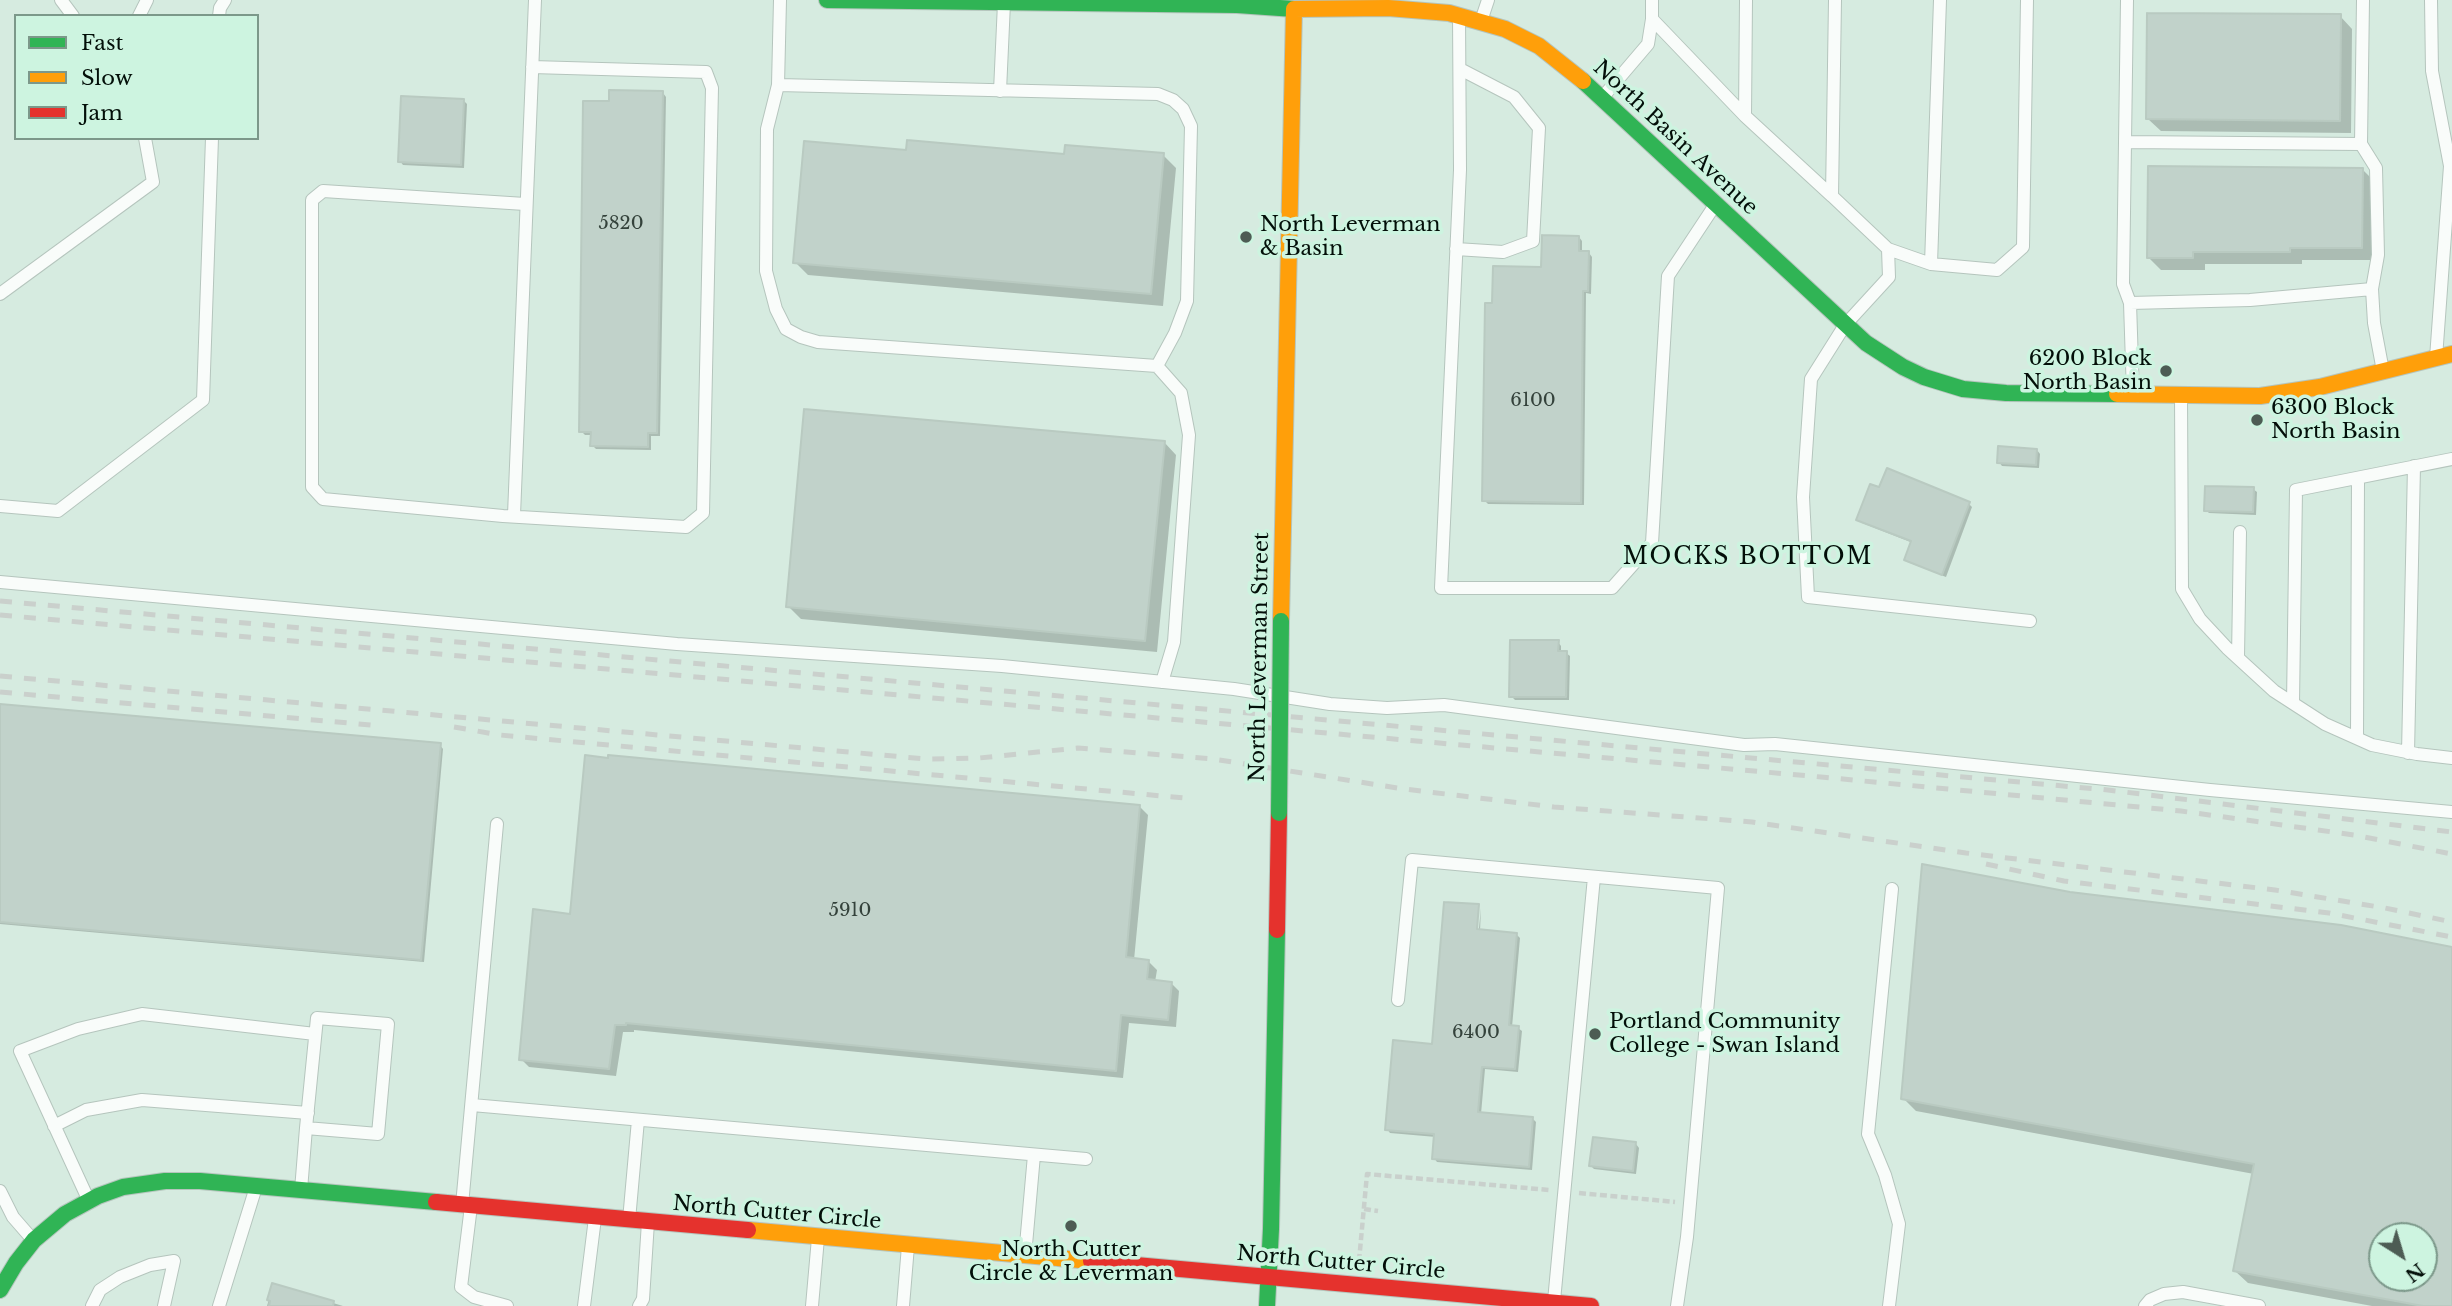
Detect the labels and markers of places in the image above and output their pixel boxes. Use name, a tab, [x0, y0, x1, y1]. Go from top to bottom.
place label: North Leverman & Basin	[1260, 212, 1441, 262]
marker: North Leverman & Basin	[1238, 229, 1254, 245]
place label: 6200 Block North Basin	[2023, 346, 2152, 396]
marker: 6200 Block North Basin	[2158, 363, 2174, 379]
place label: 6300 Block North Basin	[2271, 395, 2400, 445]
marker: 6300 Block North Basin	[2249, 412, 2265, 428]
place label: Portland Community College - Swan Island	[1609, 1009, 1840, 1059]
marker: Portland Community College - Swan Island	[1587, 1026, 1603, 1042]
marker: North Cutter Circle & Leverman	[1063, 1218, 1079, 1234]
place label: North Cutter Circle & Leverman	[969, 1237, 1173, 1287]

